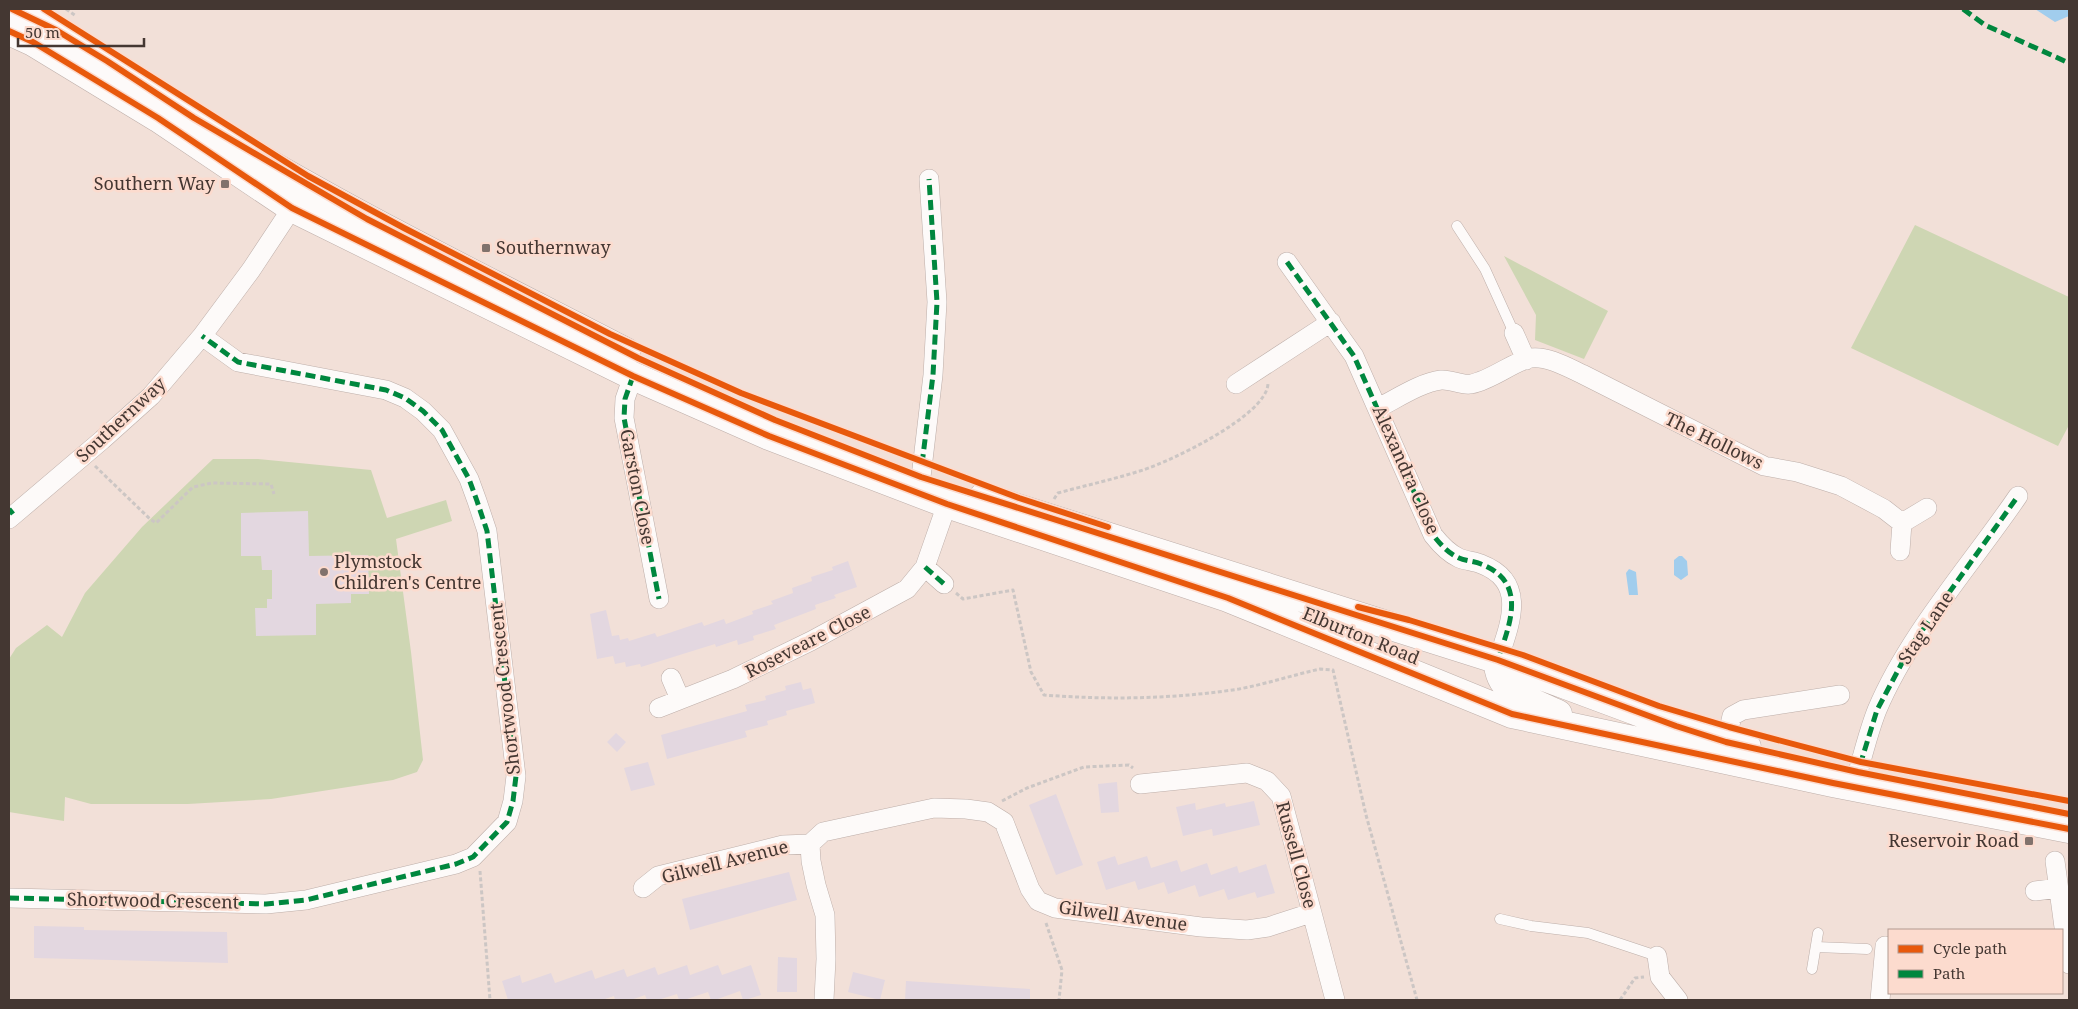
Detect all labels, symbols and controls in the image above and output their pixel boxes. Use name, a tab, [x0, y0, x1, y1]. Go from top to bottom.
scale bar	[18, 15, 144, 47]
text: 50 m	[25, 22, 60, 42]
place label: Southern Way	[94, 171, 216, 195]
marker: Southern Way	[219, 178, 231, 190]
place label: Southernway	[496, 235, 611, 259]
marker: Southernway	[480, 242, 492, 254]
street label: Southernway	[70, 371, 171, 467]
street label: Alexandra Close	[1368, 401, 1446, 538]
street label: The Hollows	[1661, 406, 1768, 474]
street label: Garston Close	[615, 427, 661, 547]
place label: Plymstock Children's Centre	[334, 549, 481, 594]
marker: Plymstock Children's Centre	[318, 566, 330, 578]
street label: Stag Lane	[1892, 586, 1958, 669]
street label: Roseveare Close	[741, 599, 874, 683]
street label: Elburton Road	[1299, 601, 1423, 669]
street label: Shortwood Crescent	[483, 602, 525, 776]
street label: Russell Close	[1271, 799, 1323, 911]
place label: Reservoir Road	[1888, 828, 2019, 852]
street label: Gilwell Avenue	[659, 834, 790, 888]
marker: Reservoir Road	[2023, 835, 2035, 847]
street label: Shortwood Crescent	[67, 886, 239, 914]
street label: Gilwell Avenue	[1057, 894, 1189, 936]
legend	[1888, 929, 2063, 994]
text: Cycle path	[1933, 938, 2008, 958]
text: Path	[1933, 963, 1966, 983]

